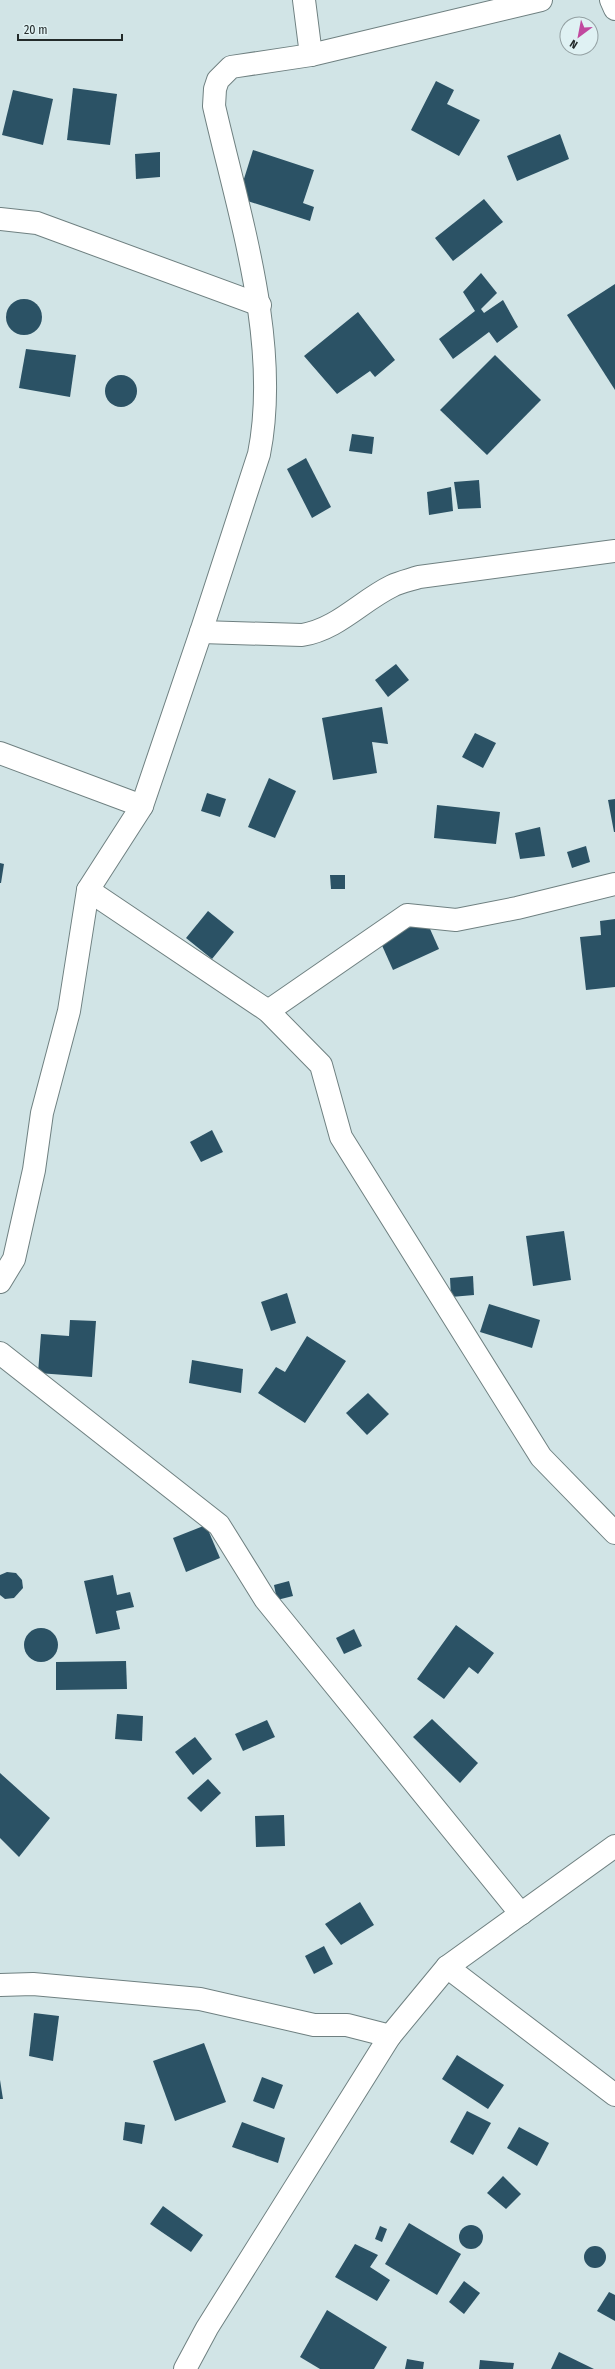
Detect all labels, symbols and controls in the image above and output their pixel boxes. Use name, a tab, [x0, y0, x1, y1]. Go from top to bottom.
scale bar	[18, 16, 122, 42]
north arrow	[559, 16, 599, 56]
text: 20 m	[24, 23, 48, 37]
text: N	[568, 37, 580, 51]

